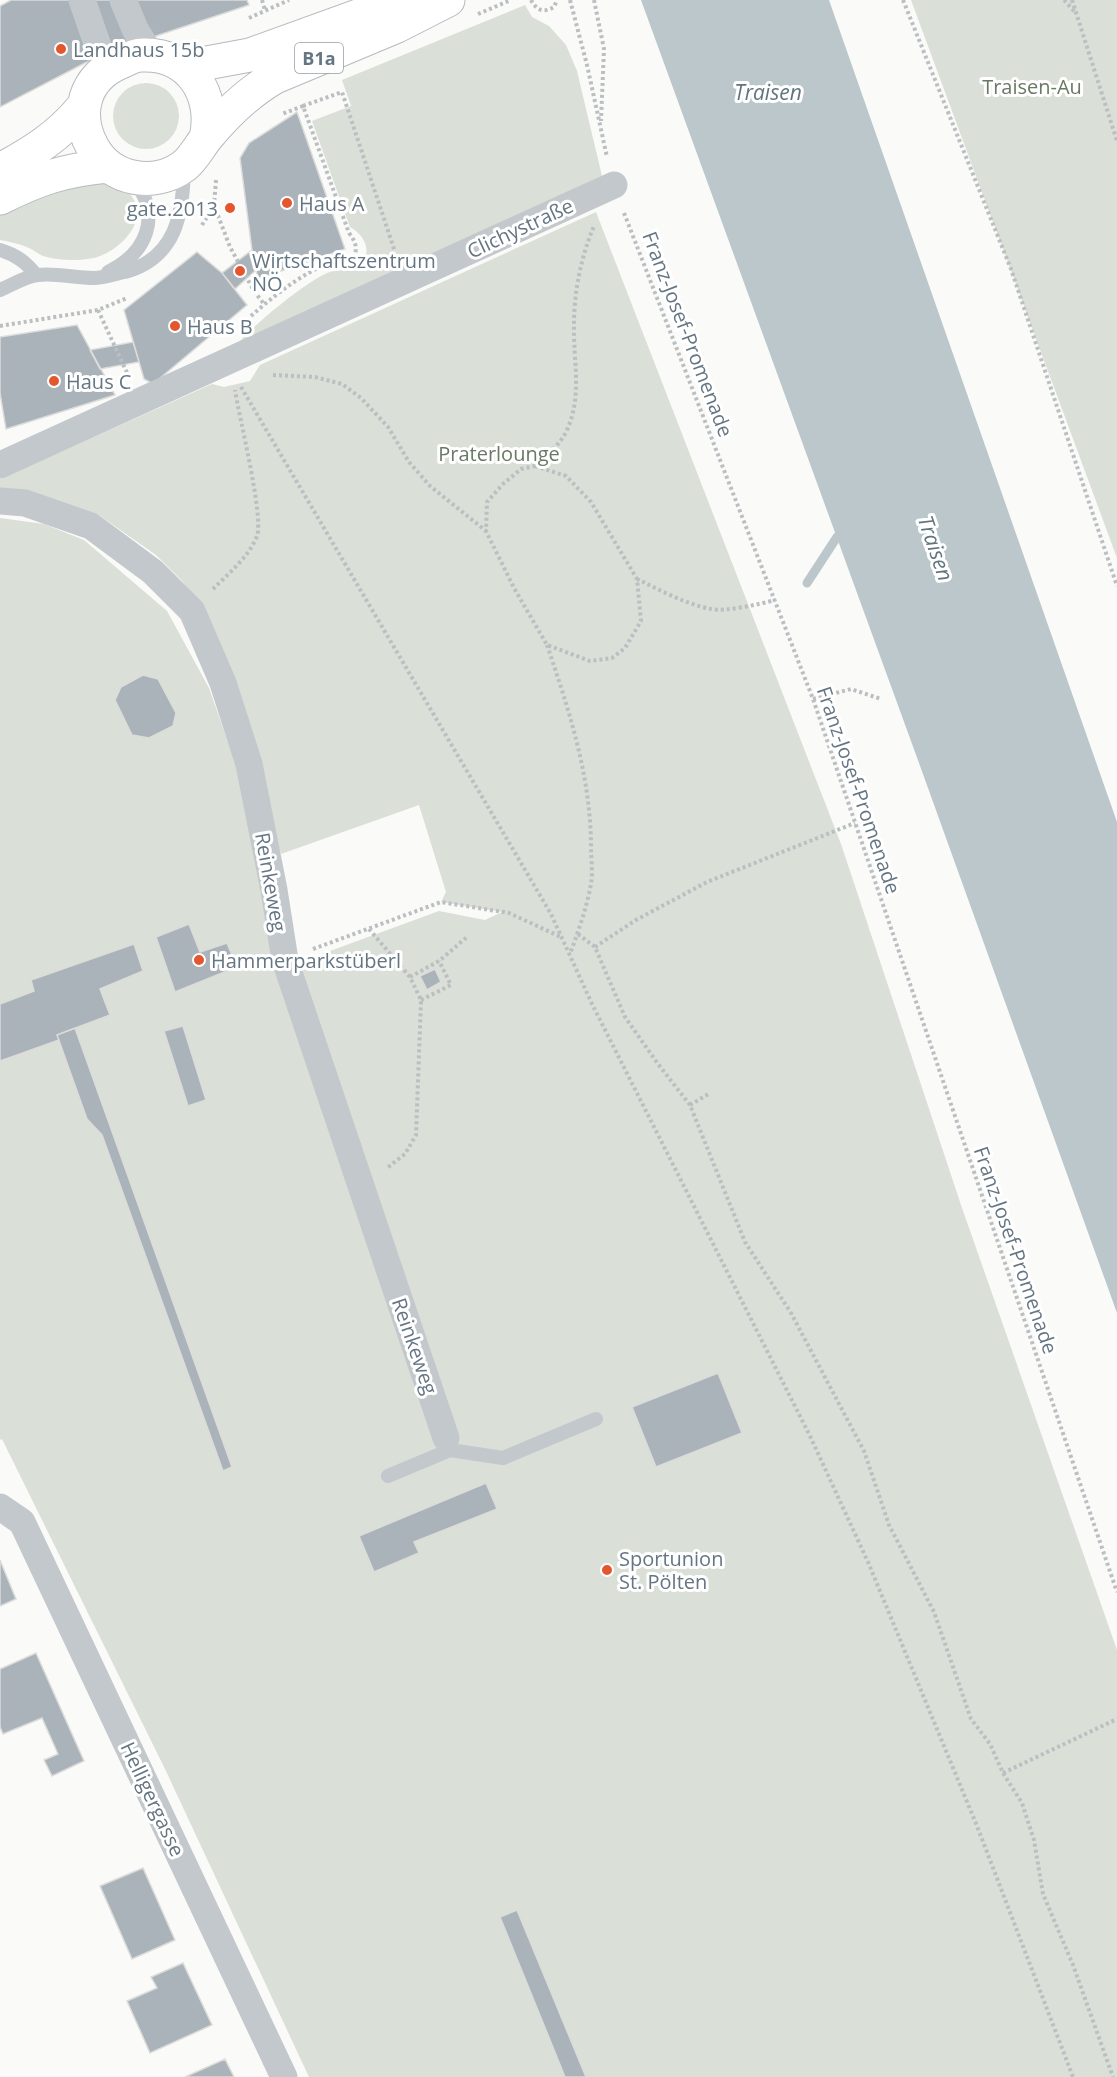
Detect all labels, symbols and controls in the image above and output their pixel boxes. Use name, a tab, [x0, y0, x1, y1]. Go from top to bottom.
place label: Landhaus 15b	[73, 36, 205, 63]
marker: Landhaus 15b	[54, 42, 68, 56]
road number: B1a	[295, 43, 343, 73]
park label: Traisen-Au	[982, 73, 1082, 100]
water label: Traisen	[734, 78, 802, 106]
place label: Haus A	[299, 190, 365, 217]
street label: Clichystraße	[463, 192, 577, 264]
place label: gate.2013	[127, 195, 218, 222]
marker: Haus A	[280, 196, 294, 210]
marker: gate.2013	[223, 201, 237, 215]
street label: Franz-Josef-Promenade	[636, 227, 740, 441]
place label: Wirtschaftszentrum NÖ	[252, 247, 436, 297]
marker: Wirtschaftszentrum NÖ	[233, 264, 247, 278]
place label: Haus B	[187, 313, 253, 340]
marker: Haus B	[168, 319, 182, 333]
place label: Haus C	[66, 368, 131, 395]
marker: Haus C	[47, 374, 61, 388]
park label: Praterlounge	[438, 440, 560, 467]
water label: Traisen	[912, 511, 960, 585]
street label: Franz-Josef-Promenade	[811, 683, 907, 897]
street label: Reinkeweg	[249, 830, 293, 934]
place label: Hammerparkstüberl	[211, 947, 401, 974]
marker: Hammerparkstüberl	[192, 953, 206, 967]
street label: Franz-Josef-Promenade	[968, 1143, 1064, 1357]
street label: Reinkeweg	[386, 1294, 444, 1398]
place label: Sportunion St. Pölten	[619, 1545, 723, 1595]
marker: Sportunion St. Pölten	[600, 1563, 614, 1577]
street label: Helligergasse	[115, 1737, 191, 1861]

